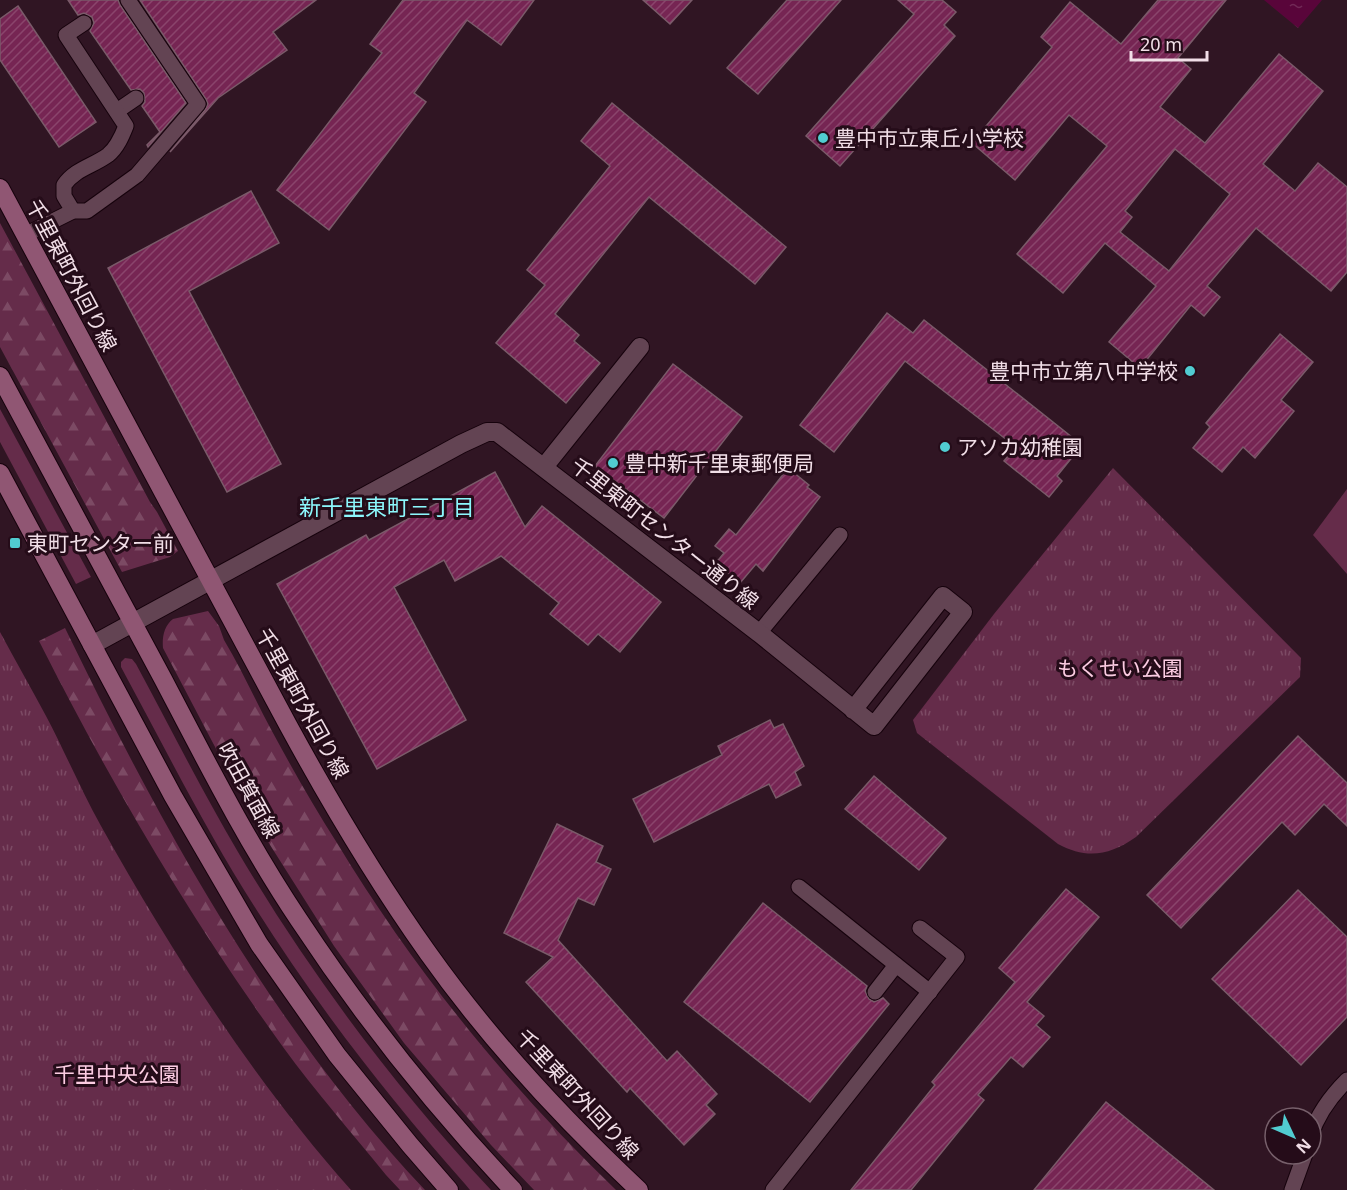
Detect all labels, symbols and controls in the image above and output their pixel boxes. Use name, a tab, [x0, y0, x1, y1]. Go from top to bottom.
scale bar	[1131, 24, 1208, 62]
text: 20 m	[1140, 32, 1182, 56]
place label: 豊中市立東丘小学校	[835, 124, 1024, 152]
marker: 豊中市立東丘小学校	[816, 131, 830, 145]
street label: 千里東町外回り線	[20, 194, 124, 356]
place label: 豊中市立第八中学校	[989, 357, 1178, 385]
marker: 豊中市立第八中学校	[1183, 364, 1197, 378]
place label: アソカ幼稚園	[957, 433, 1083, 461]
marker: アソカ幼稚園	[938, 440, 952, 454]
place label: 豊中新千里東郵便局	[625, 449, 814, 477]
street label: 千里東町センター通り線	[565, 451, 765, 615]
marker: 豊中新千里東郵便局	[606, 456, 620, 470]
district label: 新千里東町三丁目	[299, 491, 475, 521]
place label: 東町センター前	[27, 529, 174, 557]
marker: 東町センター前	[8, 536, 22, 550]
street label: 千里東町外回り線	[250, 623, 356, 783]
park label: もくせい公園	[1057, 654, 1183, 682]
street label: 吹田箕面線	[211, 737, 287, 843]
street label: 千里東町外回り線	[510, 1023, 646, 1165]
park label: 千里中央公園	[54, 1060, 180, 1088]
north arrow	[1263, 1106, 1323, 1166]
text: N	[1291, 1134, 1316, 1159]

